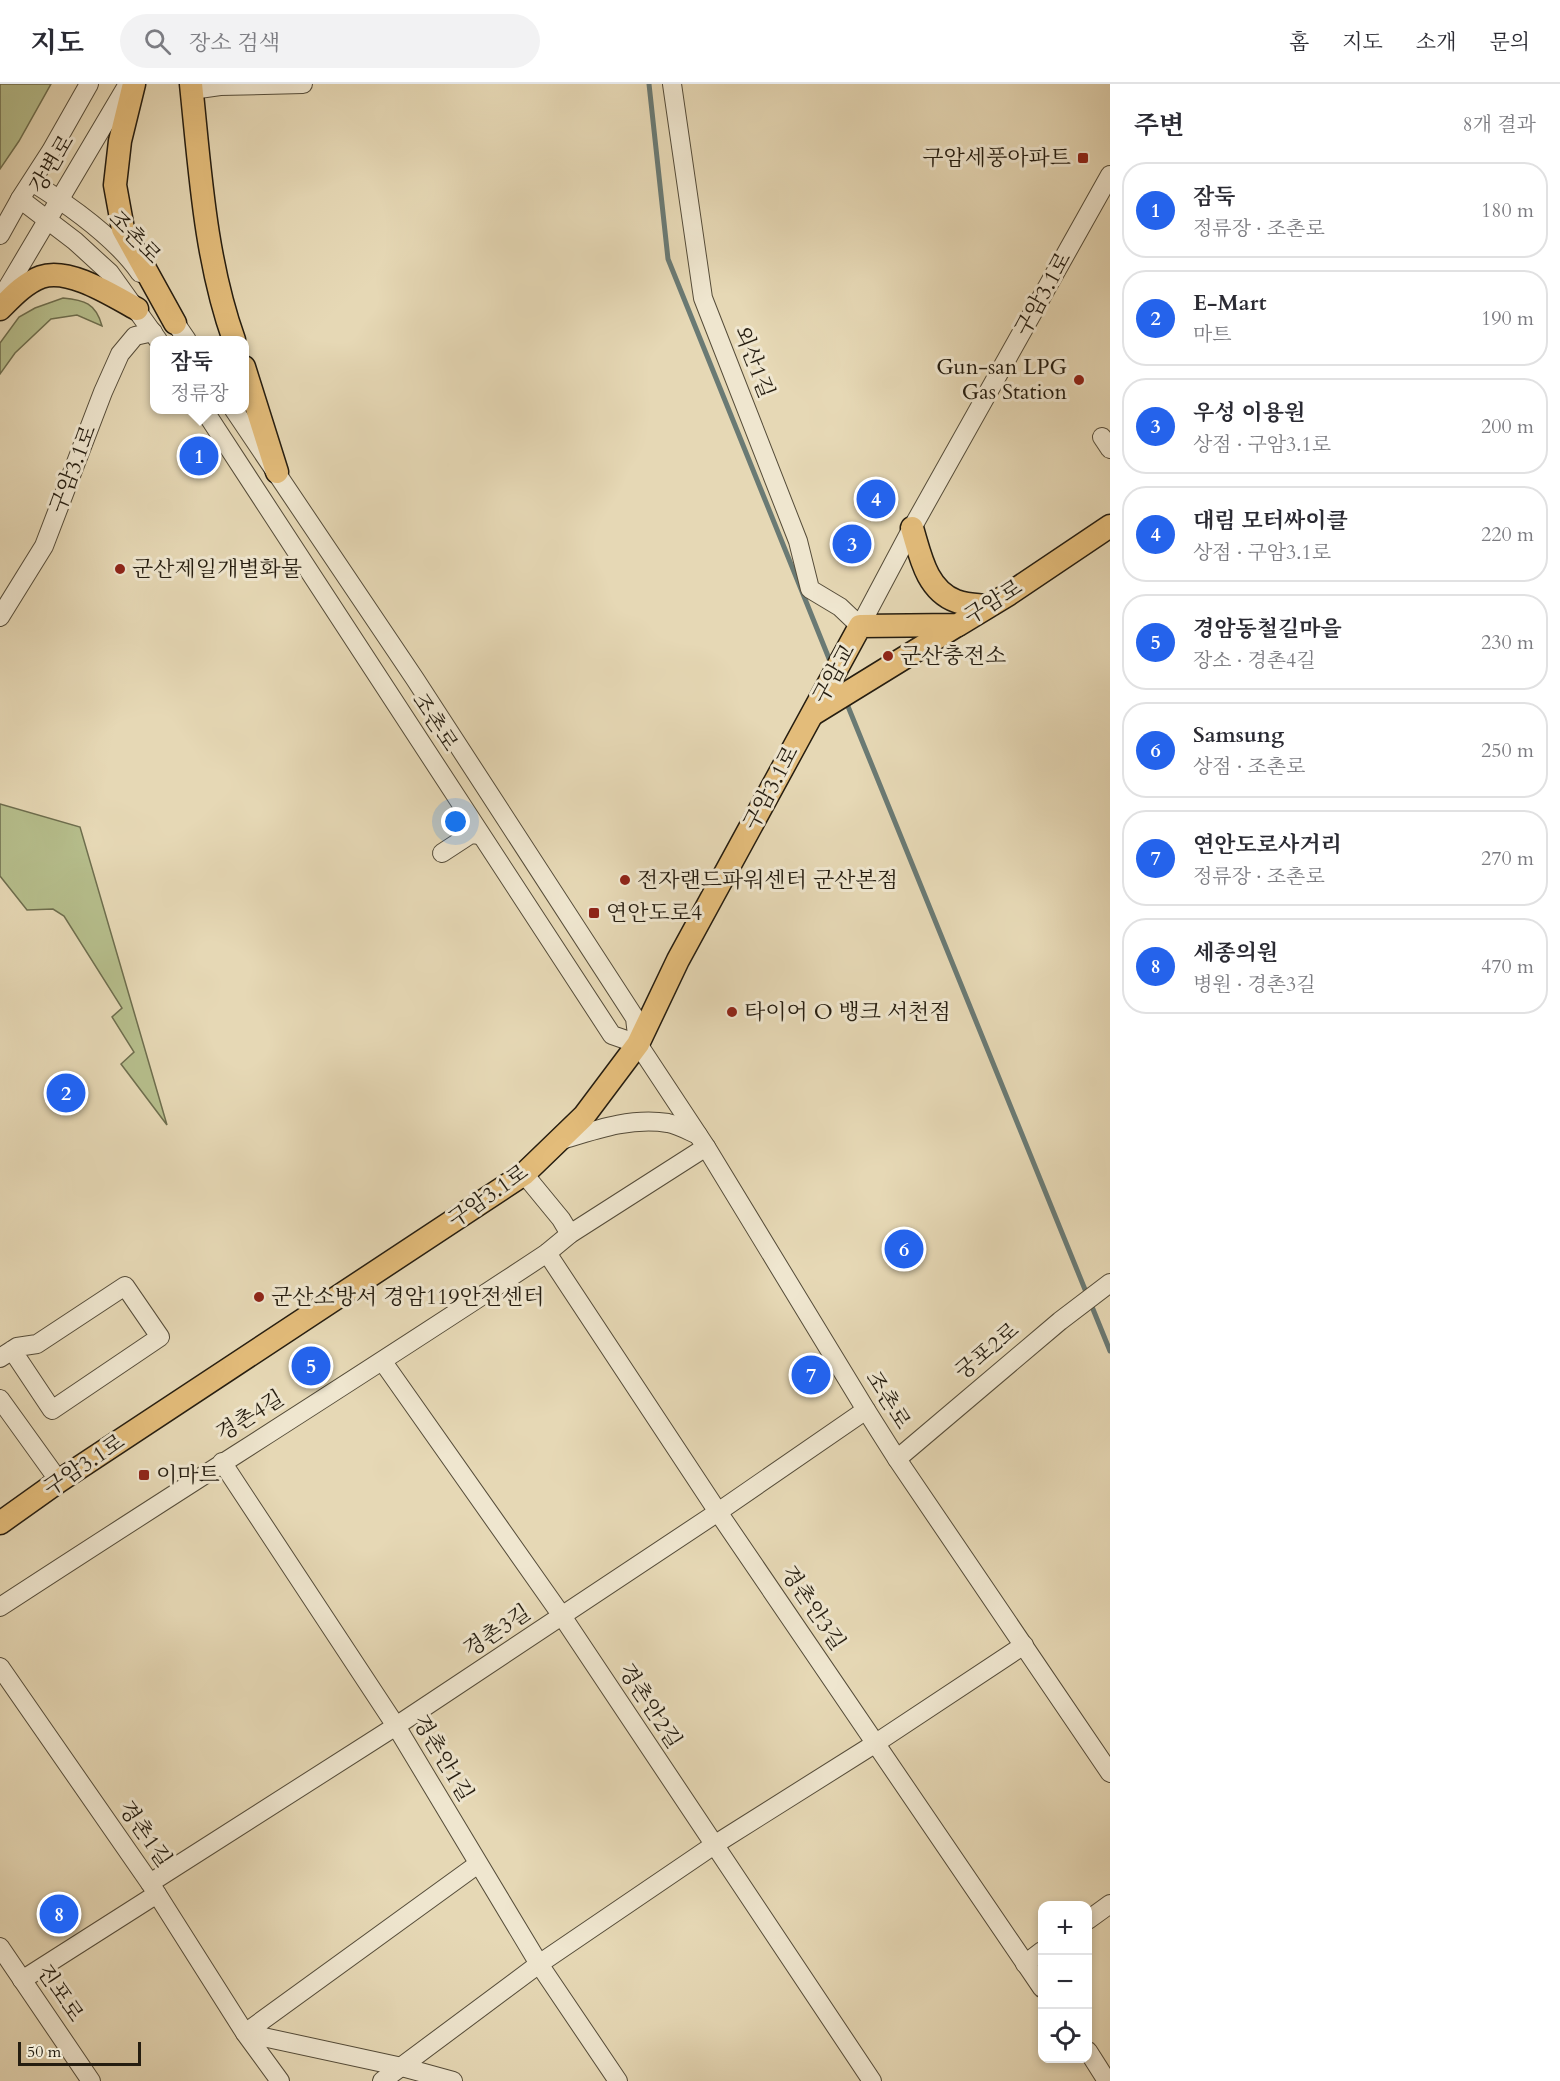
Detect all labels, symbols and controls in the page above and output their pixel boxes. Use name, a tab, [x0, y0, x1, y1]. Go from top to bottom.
search box	[120, 14, 540, 68]
text: 지도	[30, 24, 84, 62]
icon: search	[141, 25, 174, 58]
text: 장소 검색	[189, 28, 280, 58]
text: 홈	[1289, 28, 1309, 57]
text: 지도	[1342, 28, 1383, 57]
text: 소개	[1416, 28, 1456, 57]
text: 문의	[1489, 28, 1530, 57]
text: 주변	[1134, 108, 1184, 143]
text: 8개 결과	[1462, 111, 1536, 138]
street label: 강변로	[23, 129, 81, 199]
place label: 구암세풍아파트	[922, 143, 1071, 173]
marker: 구암세풍아파트	[1076, 151, 1090, 165]
text: 잠둑	[1193, 182, 1236, 212]
text: 1	[1150, 197, 1161, 224]
text: 180 m	[1481, 197, 1534, 224]
street label: 조촌로	[102, 204, 168, 270]
text: 정류장 · 조촌로	[1193, 215, 1325, 242]
street label: 구암3.1로	[1008, 247, 1078, 341]
text: E-Mart	[1193, 288, 1266, 318]
text: 2	[1150, 305, 1161, 332]
text: 190 m	[1481, 305, 1534, 332]
text: 마트	[1193, 321, 1232, 348]
street label: 외산1길	[727, 322, 781, 402]
popup	[150, 336, 249, 414]
text: 잠둑	[171, 347, 213, 377]
place label: Gun-san LPG Gas Station	[936, 352, 1067, 407]
marker: Gun-san LPG Gas Station	[1072, 373, 1086, 387]
text: 정류장	[171, 380, 228, 407]
text: 우성 이용원	[1193, 398, 1305, 428]
text: 3	[1150, 413, 1161, 440]
text: 200 m	[1481, 413, 1534, 440]
street label: 구암3.1로	[43, 421, 103, 517]
text: 상점 · 구암3.1로	[1193, 431, 1331, 458]
pin: 1	[180, 434, 218, 478]
pin: 4	[856, 476, 896, 522]
text: 대림 모터싸이클	[1193, 506, 1348, 536]
text: 4	[1150, 521, 1161, 548]
text: 220 m	[1481, 521, 1534, 548]
pin: 3	[832, 522, 872, 566]
text: 상점 · 구암3.1로	[1193, 539, 1331, 566]
place label: 군산제일개별화물	[132, 554, 302, 584]
marker: 군산제일개별화물	[113, 562, 127, 576]
street label: 구암로	[958, 572, 1028, 632]
text: 경암동철길마을	[1193, 614, 1342, 644]
text: 5	[1150, 629, 1161, 656]
text: 230 m	[1481, 629, 1534, 656]
street label: 구암교	[805, 639, 863, 709]
place label: 군산충전소	[900, 641, 1006, 671]
text: 장소 · 경촌4길	[1193, 647, 1316, 674]
marker: 군산충전소	[881, 649, 895, 663]
street label: 조촌로	[405, 687, 465, 757]
text: Samsung	[1193, 720, 1284, 750]
text: 6	[1150, 737, 1161, 764]
text: 250 m	[1481, 737, 1534, 764]
street label: 구암3.1로	[736, 740, 806, 836]
text: 상점 · 조촌로	[1193, 753, 1305, 780]
your location	[441, 807, 470, 836]
text: 연안도로사거리	[1193, 830, 1342, 860]
text: 7	[1150, 845, 1161, 872]
text: 270 m	[1481, 845, 1534, 872]
text: 정류장 · 조촌로	[1193, 863, 1325, 890]
place label: 전자랜드파워센터 군산본점	[637, 865, 898, 895]
marker: 전자랜드파워센터 군산본점	[618, 873, 632, 887]
place label: 연안도로4	[606, 898, 702, 928]
marker: 연안도로4	[587, 906, 601, 920]
text: 세종의원	[1193, 938, 1278, 968]
text: 8	[1150, 953, 1161, 980]
text: 470 m	[1481, 953, 1534, 980]
text: 병원 · 경촌3길	[1193, 971, 1316, 998]
place label: 타이어 O 뱅크 서천점	[744, 997, 951, 1027]
marker: 타이어 O 뱅크 서천점	[725, 1005, 739, 1019]
pin: 2	[46, 1070, 86, 1116]
street label: 구암3.1로	[442, 1157, 534, 1235]
pin: 6	[884, 1226, 924, 1272]
place label: 군산소방서 경암119안전센터	[271, 1282, 545, 1312]
marker: 군산소방서 경암119안전센터	[252, 1290, 266, 1304]
street label: 궁포2로	[949, 1315, 1025, 1387]
pin: 5	[292, 1344, 330, 1388]
pin: 7	[792, 1352, 830, 1398]
street label: 조촌로	[858, 1365, 918, 1435]
street label: 경촌4길	[210, 1383, 290, 1449]
street label: 구암3.1로	[38, 1427, 130, 1503]
place label: 이마트	[156, 1460, 220, 1490]
marker: 이마트	[137, 1468, 151, 1482]
street label: 경촌안3길	[774, 1560, 852, 1656]
street label: 경촌3길	[458, 1598, 536, 1664]
street label: 경촌안2길	[611, 1657, 689, 1755]
street label: 경촌안1길	[405, 1709, 481, 1807]
street label: 경촌1길	[111, 1795, 179, 1873]
pin: 8	[40, 1892, 78, 1936]
map controls	[1038, 1901, 1092, 2063]
button: +	[1038, 1901, 1092, 1955]
button: −	[1038, 1955, 1092, 2009]
street label: 진포로	[30, 1958, 90, 2028]
button: locate	[1038, 2009, 1092, 2063]
scale bar	[18, 2039, 141, 2066]
text: 50 m	[27, 2041, 61, 2063]

